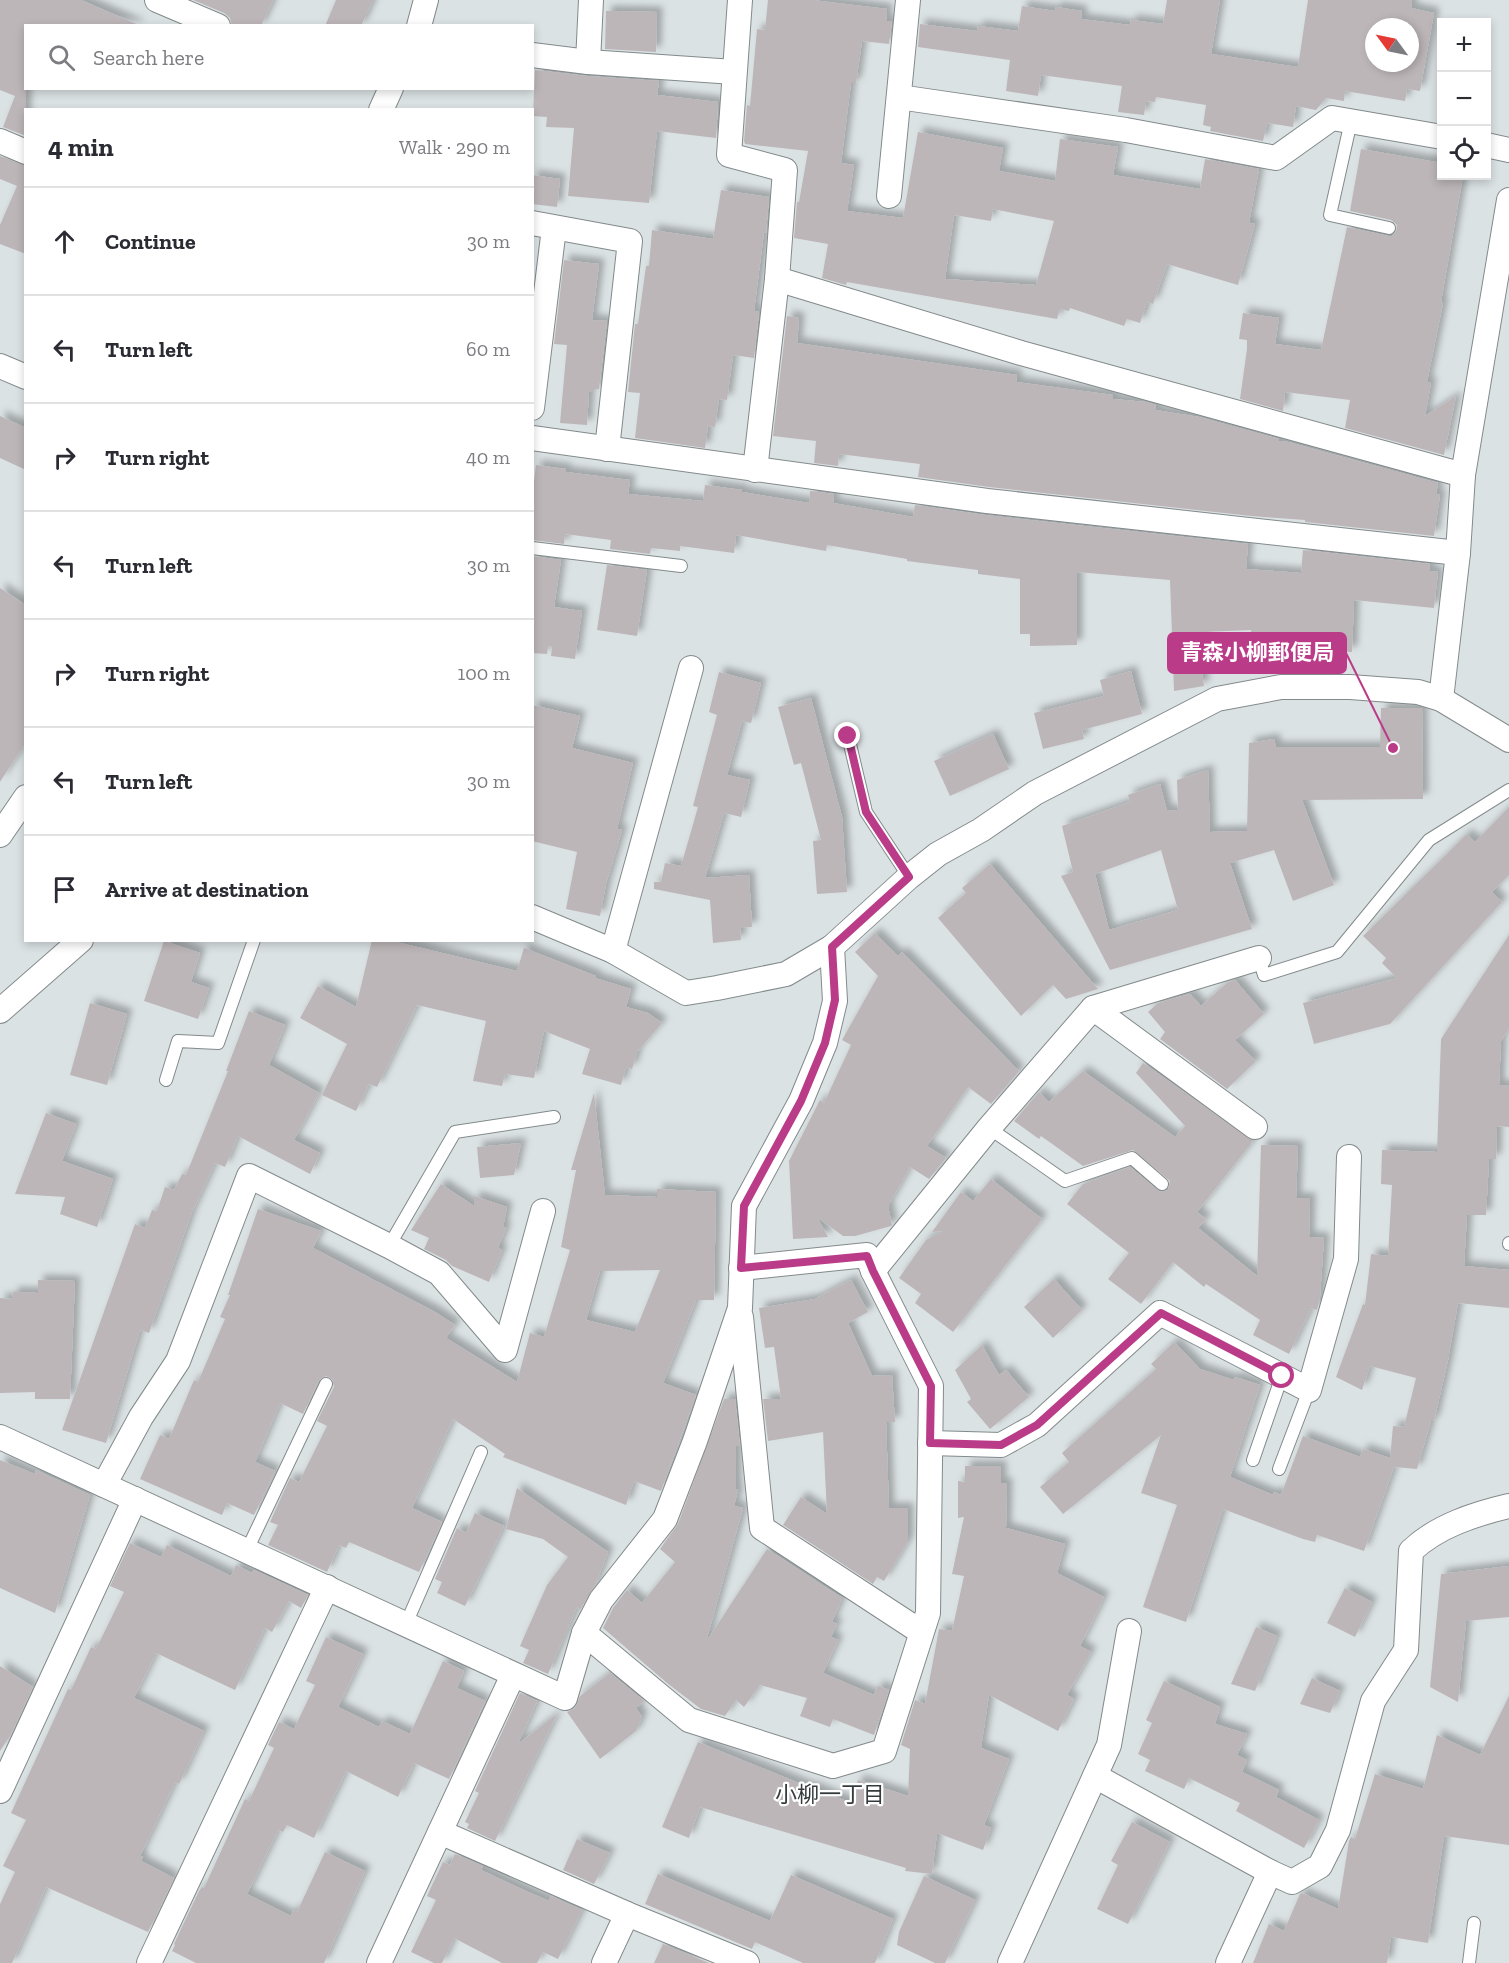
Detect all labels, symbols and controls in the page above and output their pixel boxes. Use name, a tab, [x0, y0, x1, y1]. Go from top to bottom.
north arrow	[1365, 18, 1419, 72]
map controls	[1437, 18, 1491, 180]
button: +	[1437, 18, 1491, 72]
search box	[24, 24, 534, 90]
icon: search	[45, 41, 78, 74]
text: Search here	[93, 44, 204, 71]
button: −	[1437, 72, 1491, 126]
button: locate	[1437, 126, 1491, 180]
text: 4 min	[48, 131, 114, 163]
text: Walk · 290 m	[399, 135, 510, 159]
icon: ahead	[48, 225, 81, 258]
text: Continue	[105, 228, 196, 255]
text: 30 m	[467, 229, 510, 253]
icon: left	[48, 333, 81, 366]
text: Turn left	[105, 336, 192, 363]
text: 60 m	[466, 337, 510, 361]
icon: right	[48, 441, 81, 474]
text: Turn right	[105, 444, 209, 471]
text: 40 m	[466, 445, 510, 469]
icon: left	[48, 549, 81, 582]
text: Turn left	[105, 552, 192, 579]
text: 30 m	[467, 553, 510, 577]
callout: 青森小柳郵便局	[1168, 633, 1346, 673]
text: 青森小柳郵便局	[1180, 639, 1334, 666]
icon: right	[48, 657, 81, 690]
text: Turn right	[105, 660, 209, 687]
text: 100 m	[457, 661, 510, 685]
route end	[834, 722, 860, 748]
icon: left	[48, 765, 81, 798]
text: Turn left	[105, 768, 192, 795]
text: 30 m	[467, 769, 510, 793]
icon: arrive	[48, 873, 81, 906]
text: Arrive at destination	[105, 876, 308, 903]
route start	[1268, 1362, 1294, 1388]
district label: 小柳一丁目	[775, 1781, 885, 1808]

